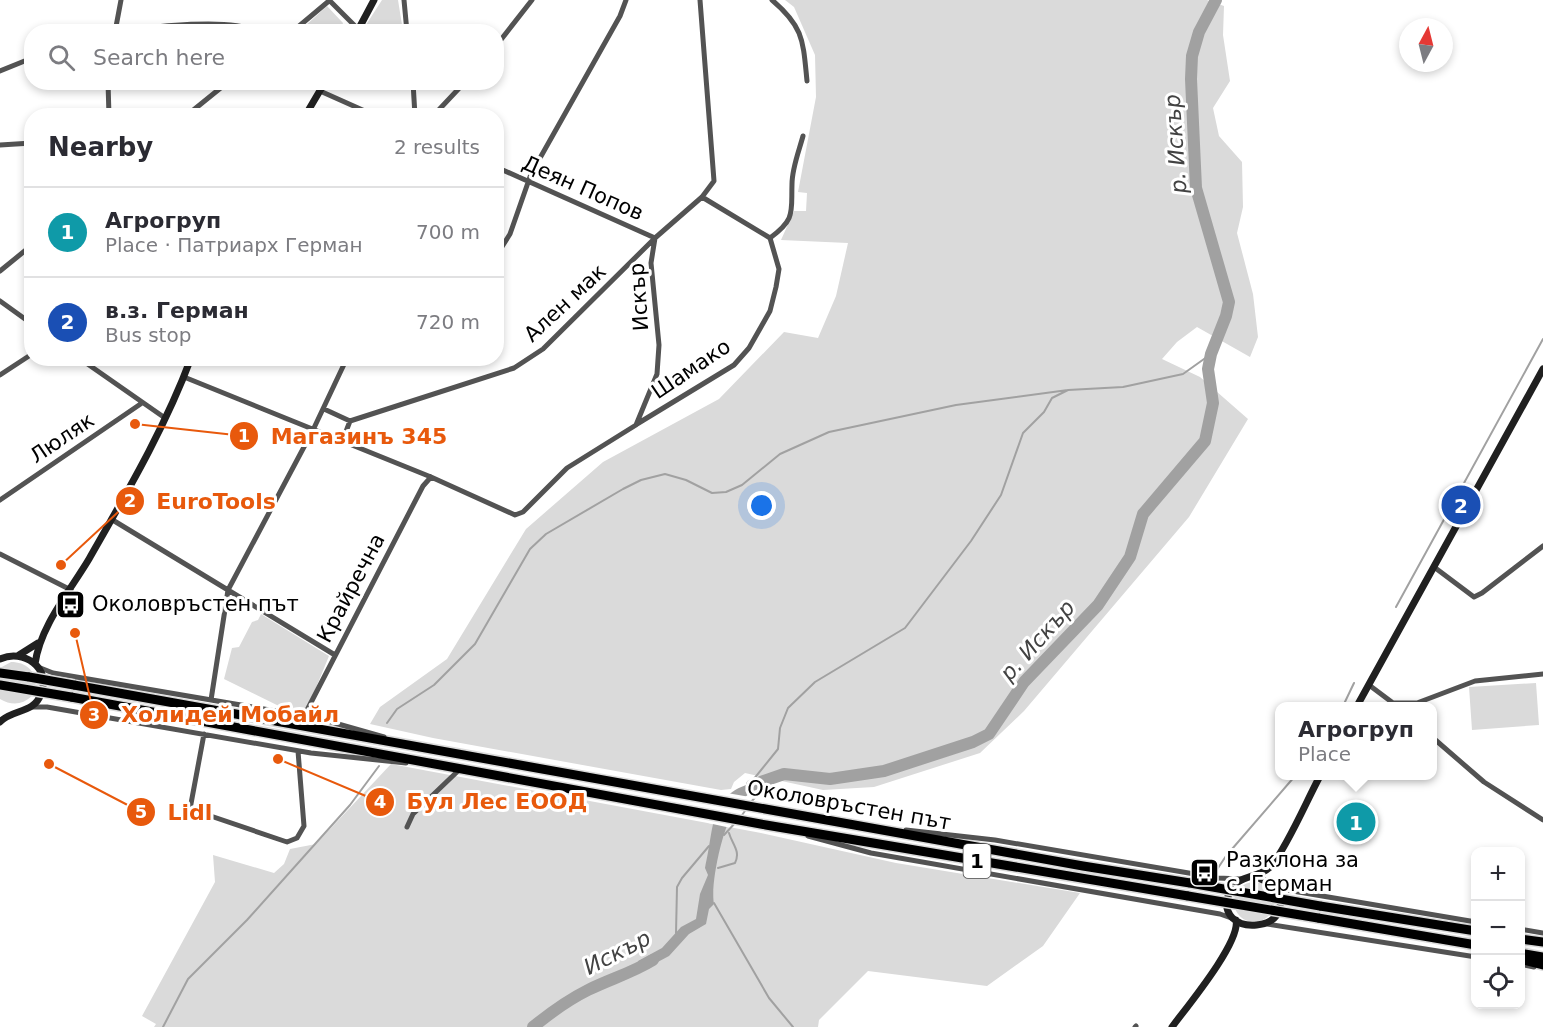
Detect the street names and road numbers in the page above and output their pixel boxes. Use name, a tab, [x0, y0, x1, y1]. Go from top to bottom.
street label: Деян Попов	[519, 151, 647, 225]
street label: Ален мак	[519, 259, 611, 347]
street label: Искър	[625, 262, 653, 332]
street label: Шамако	[647, 334, 735, 404]
street label: Люляк	[25, 408, 99, 468]
street label: Крайречна	[312, 529, 390, 647]
street label: Околовръстен път	[745, 775, 953, 835]
road number: 1	[964, 844, 990, 878]

